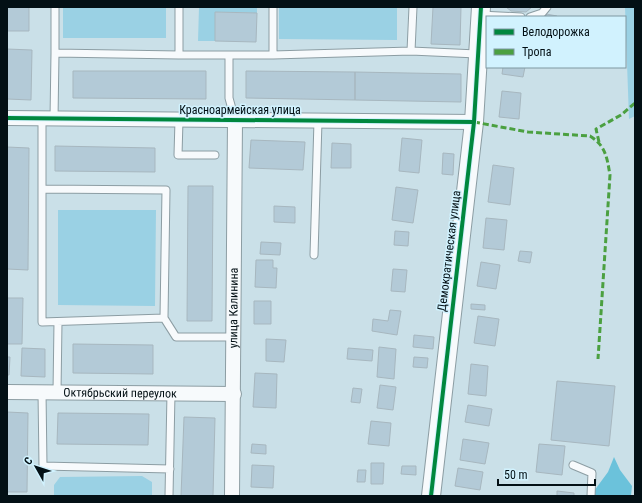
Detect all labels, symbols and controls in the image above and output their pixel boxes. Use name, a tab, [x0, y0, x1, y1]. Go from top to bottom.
legend	[486, 16, 626, 68]
text: Велодорожка	[522, 25, 590, 39]
text: Тропа	[522, 45, 552, 59]
street label: Красноармейская улица	[179, 103, 301, 117]
street label: Демократическая улица	[435, 189, 463, 312]
street label: улица Калинина	[226, 267, 241, 348]
street label: Октябрьский переулок	[63, 385, 177, 400]
north arrow	[16, 447, 56, 487]
text: С	[22, 454, 36, 468]
scale bar	[498, 461, 595, 487]
text: 50 m	[504, 468, 528, 482]

